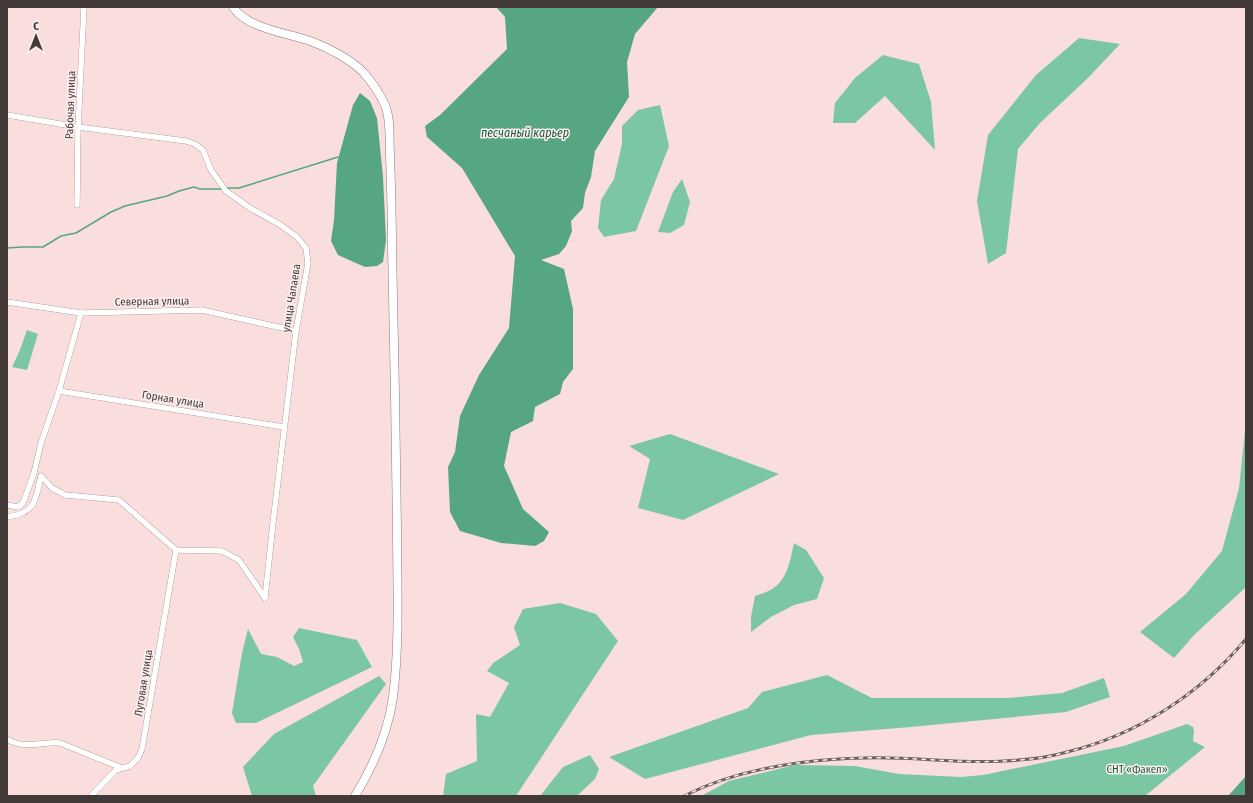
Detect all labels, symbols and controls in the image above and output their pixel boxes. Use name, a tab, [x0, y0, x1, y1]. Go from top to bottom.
north arrow	[16, 16, 56, 56]
text: С	[33, 20, 39, 33]
street label: Рабочая улица	[63, 71, 78, 139]
water label: песчаный карьер	[481, 126, 569, 140]
street label: улица Чапаева	[280, 263, 303, 333]
street label: Северная улица	[115, 294, 189, 309]
street label: Горная улица	[141, 388, 205, 411]
street label: Луговая улица	[132, 649, 155, 717]
park label: СНТ «Факел»	[1106, 763, 1168, 776]

